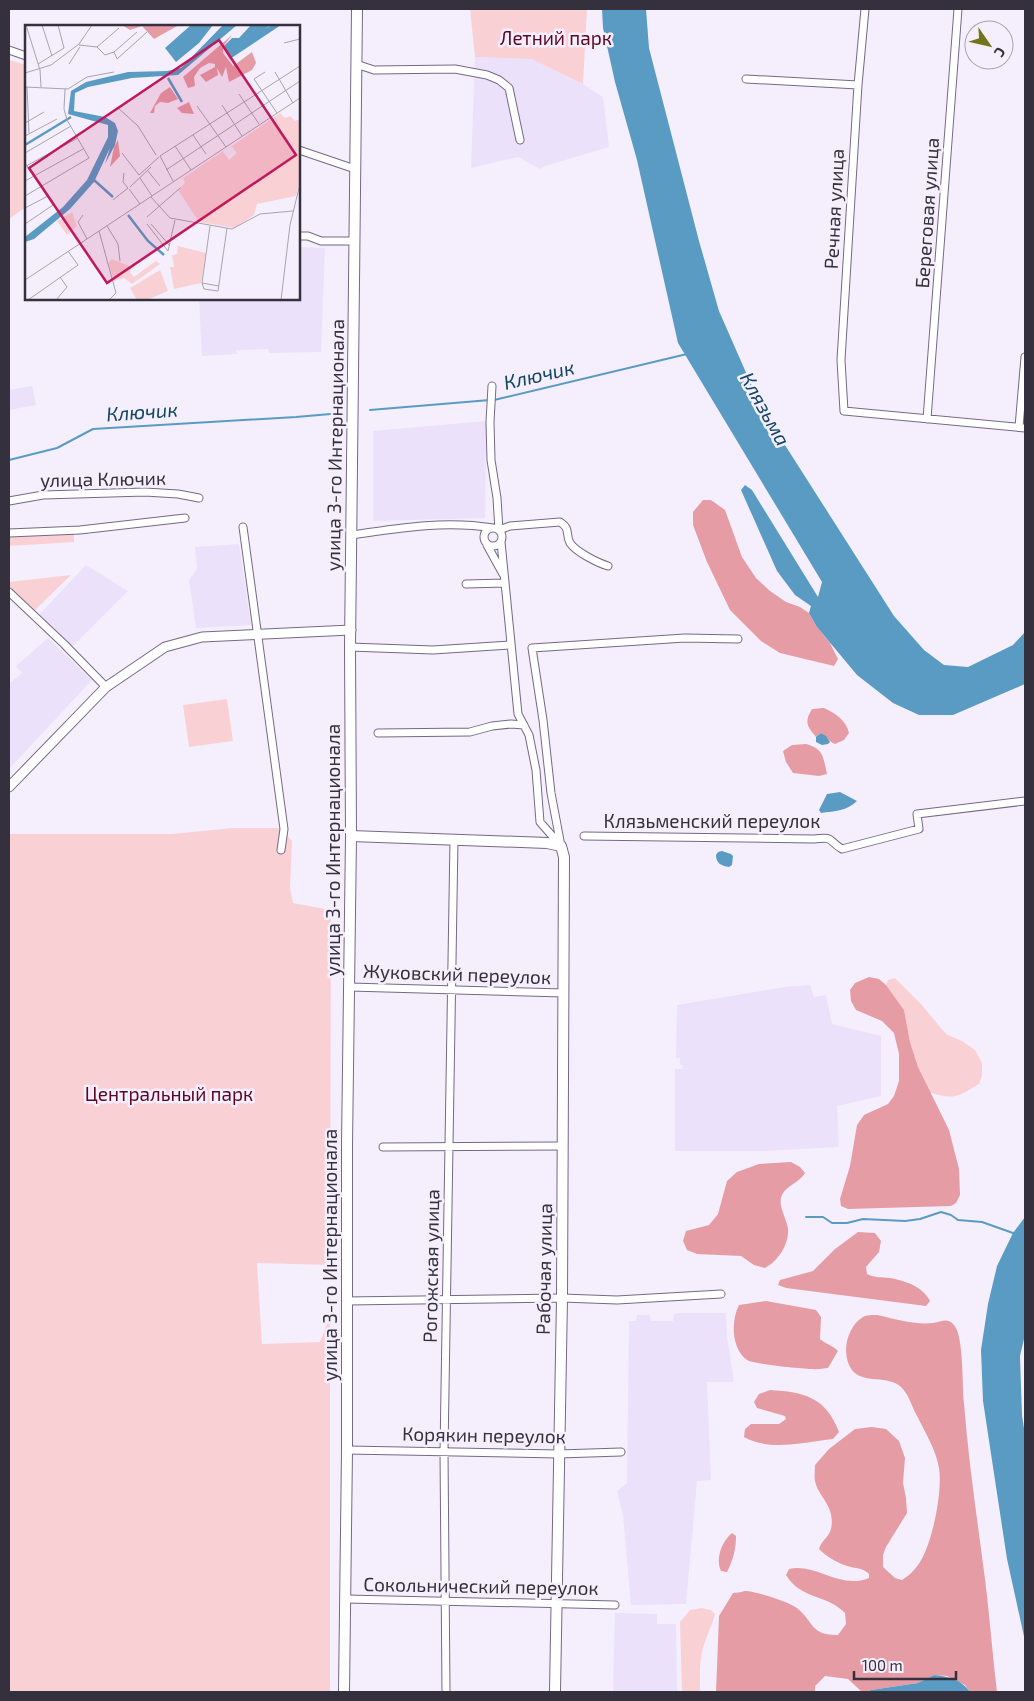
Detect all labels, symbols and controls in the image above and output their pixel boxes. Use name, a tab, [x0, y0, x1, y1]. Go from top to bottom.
north arrow	[964, 20, 1014, 70]
inset map	[25, 25, 300, 300]
park label: Летний парк	[500, 26, 612, 49]
text: С	[991, 44, 1010, 61]
street label: Береговая улица	[910, 137, 944, 289]
street label: Речная улица	[819, 148, 849, 270]
street label: улица 3-го Интернационала	[321, 319, 349, 571]
water label: Ключик	[501, 354, 577, 394]
water label: Клязьма	[736, 368, 796, 450]
water label: Ключик	[105, 397, 179, 425]
street label: улица Ключик	[40, 466, 166, 492]
street label: улица 3-го Интернационала	[321, 724, 345, 976]
street label: Клязьменский переулок	[604, 809, 820, 833]
street label: Жуковский переулок	[362, 959, 552, 989]
park label: Центральный парк	[85, 1082, 253, 1105]
street label: улица 3-го Интернационала	[318, 1129, 342, 1381]
street label: Рогожская улица	[418, 1189, 444, 1343]
street label: Рабочая улица	[531, 1203, 557, 1335]
street label: Корякин переулок	[402, 1422, 566, 1448]
street label: Сокольнический переулок	[363, 1572, 599, 1600]
scale bar	[854, 1648, 956, 1680]
text: 100 m	[862, 1656, 903, 1674]

